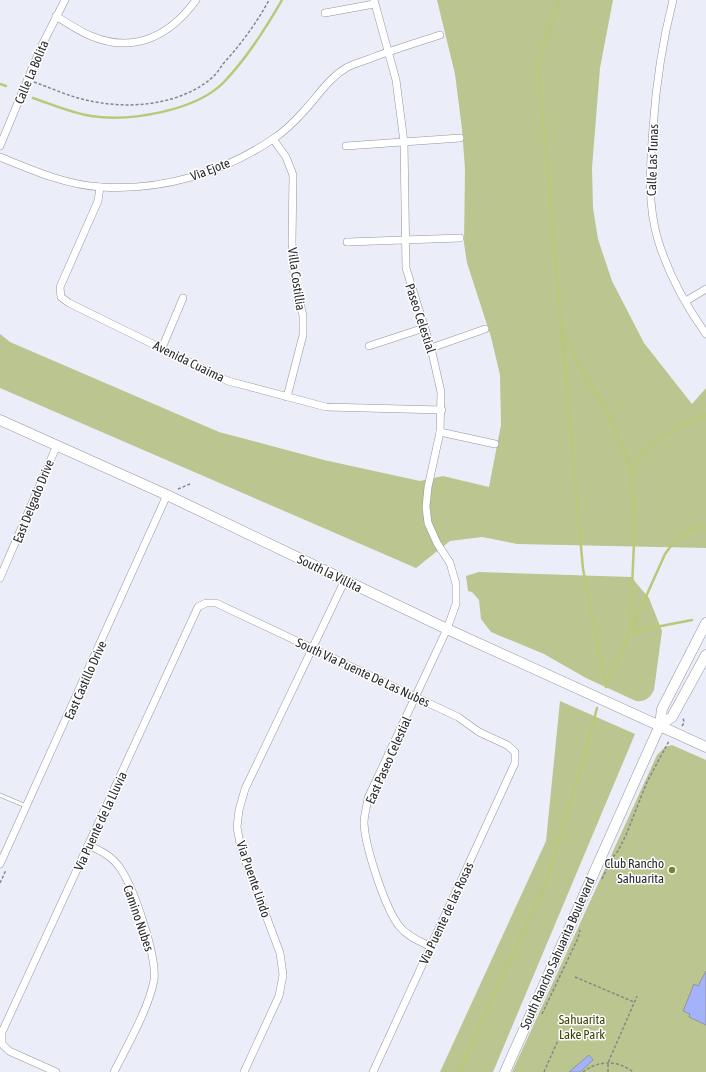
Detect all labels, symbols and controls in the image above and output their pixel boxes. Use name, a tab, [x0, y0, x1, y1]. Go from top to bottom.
street label: Calle La Bolita	[11, 38, 52, 106]
street label: Calle Las Tunas	[644, 123, 661, 196]
street label: Via Ejote	[188, 155, 232, 184]
street label: Villa Costillia	[285, 247, 308, 311]
street label: Paseo Celestial	[402, 281, 439, 355]
street label: Avenida Cuaima	[151, 338, 227, 385]
street label: East Delgado Drive	[10, 457, 57, 545]
street label: South la Villita	[295, 551, 365, 596]
street label: South Via Puente De Las Nubes	[293, 635, 433, 710]
street label: East Castillo Drive	[61, 638, 110, 722]
street label: East Paseo Celestial	[362, 714, 415, 806]
street label: Via Puente de la Lluvia	[71, 769, 130, 873]
street label: Via Puente Lindo	[233, 839, 274, 919]
place label: Club Rancho Sahuarita	[604, 856, 664, 886]
street label: Via Puente de las Rosas	[416, 859, 477, 967]
marker: Club Rancho Sahuarita	[667, 865, 677, 875]
street label: South Rancho Sahuarita Boulevard	[517, 875, 598, 1032]
street label: Camino Nubes	[120, 883, 157, 954]
park label: Sahuarita Lake Park	[559, 1012, 605, 1042]

